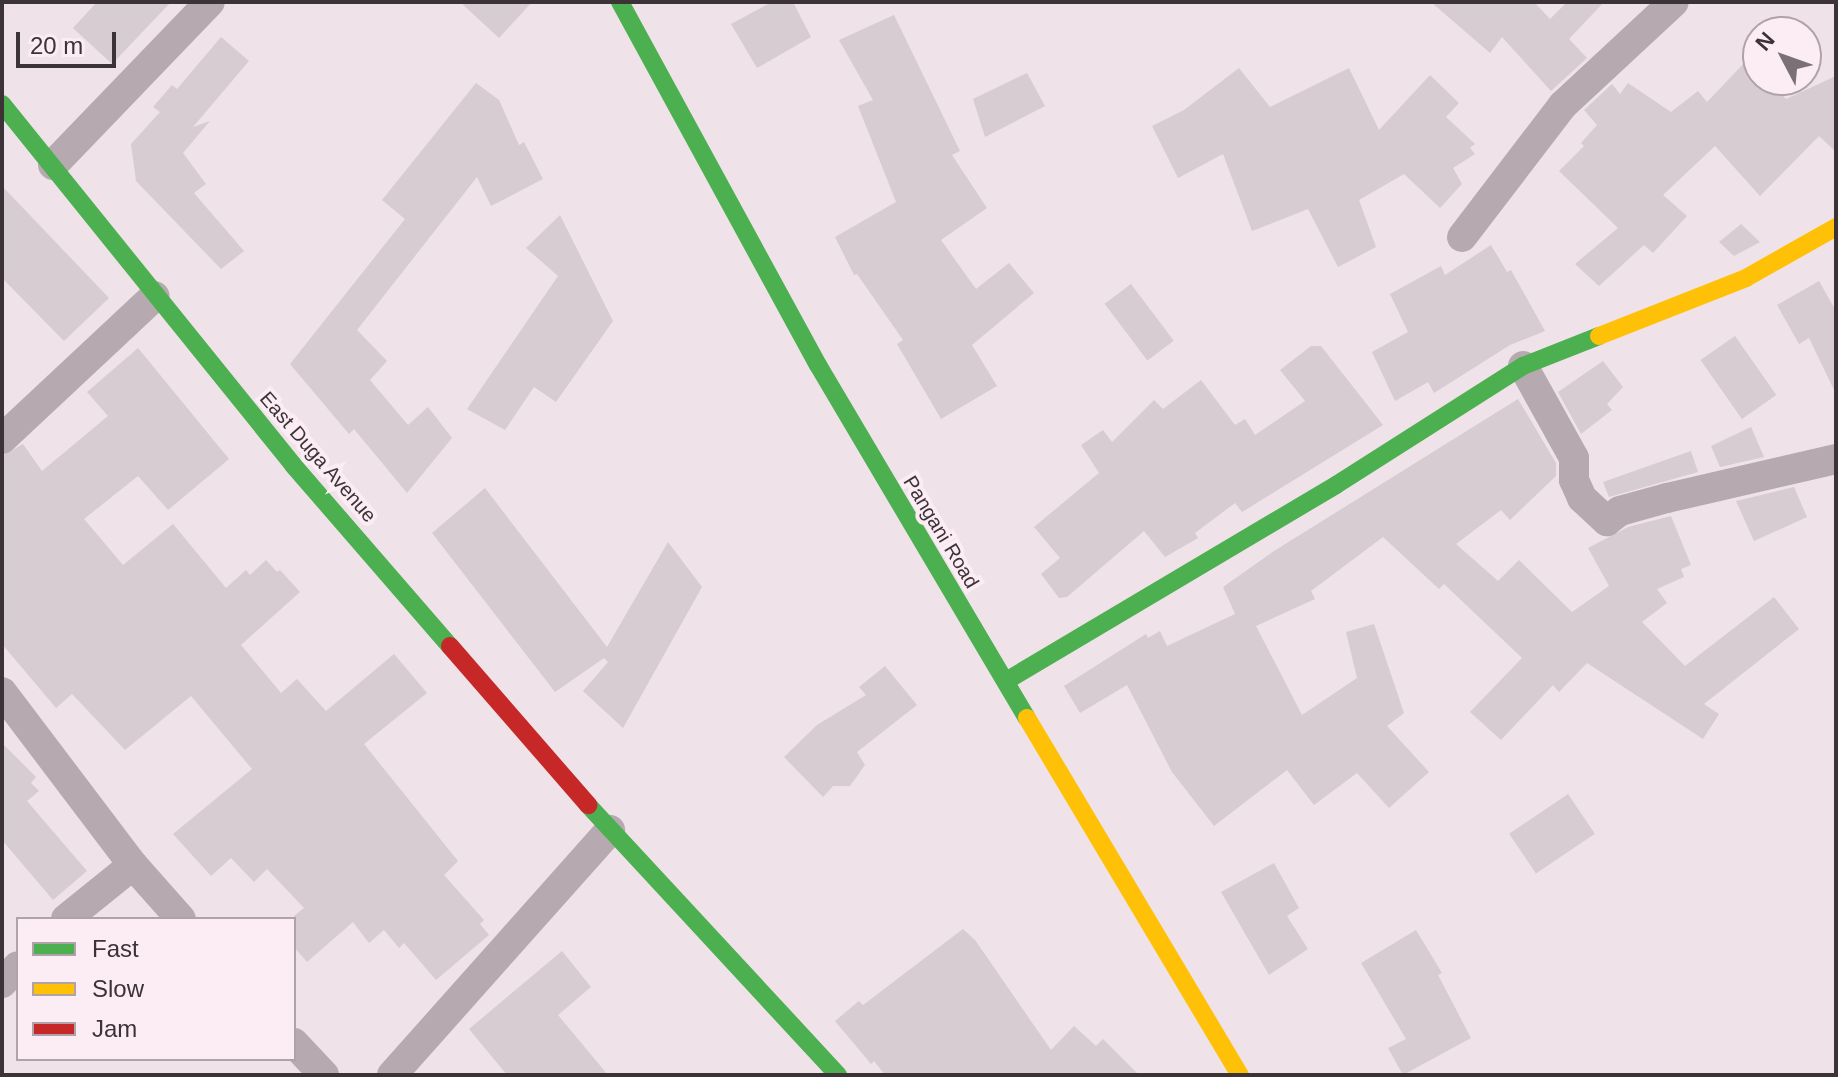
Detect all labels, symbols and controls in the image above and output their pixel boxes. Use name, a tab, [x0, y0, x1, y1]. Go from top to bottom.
scale bar	[20, 16, 120, 66]
north arrow	[1742, 16, 1822, 96]
text: N	[1750, 27, 1780, 55]
text: 20 m	[30, 32, 83, 59]
street label: East Duga Avenue	[254, 386, 382, 528]
street label: Pangani Road	[898, 471, 984, 593]
legend	[16, 917, 296, 1061]
text: Fast	[92, 935, 139, 962]
text: Slow	[92, 975, 144, 1002]
text: Jam	[92, 1015, 137, 1042]

